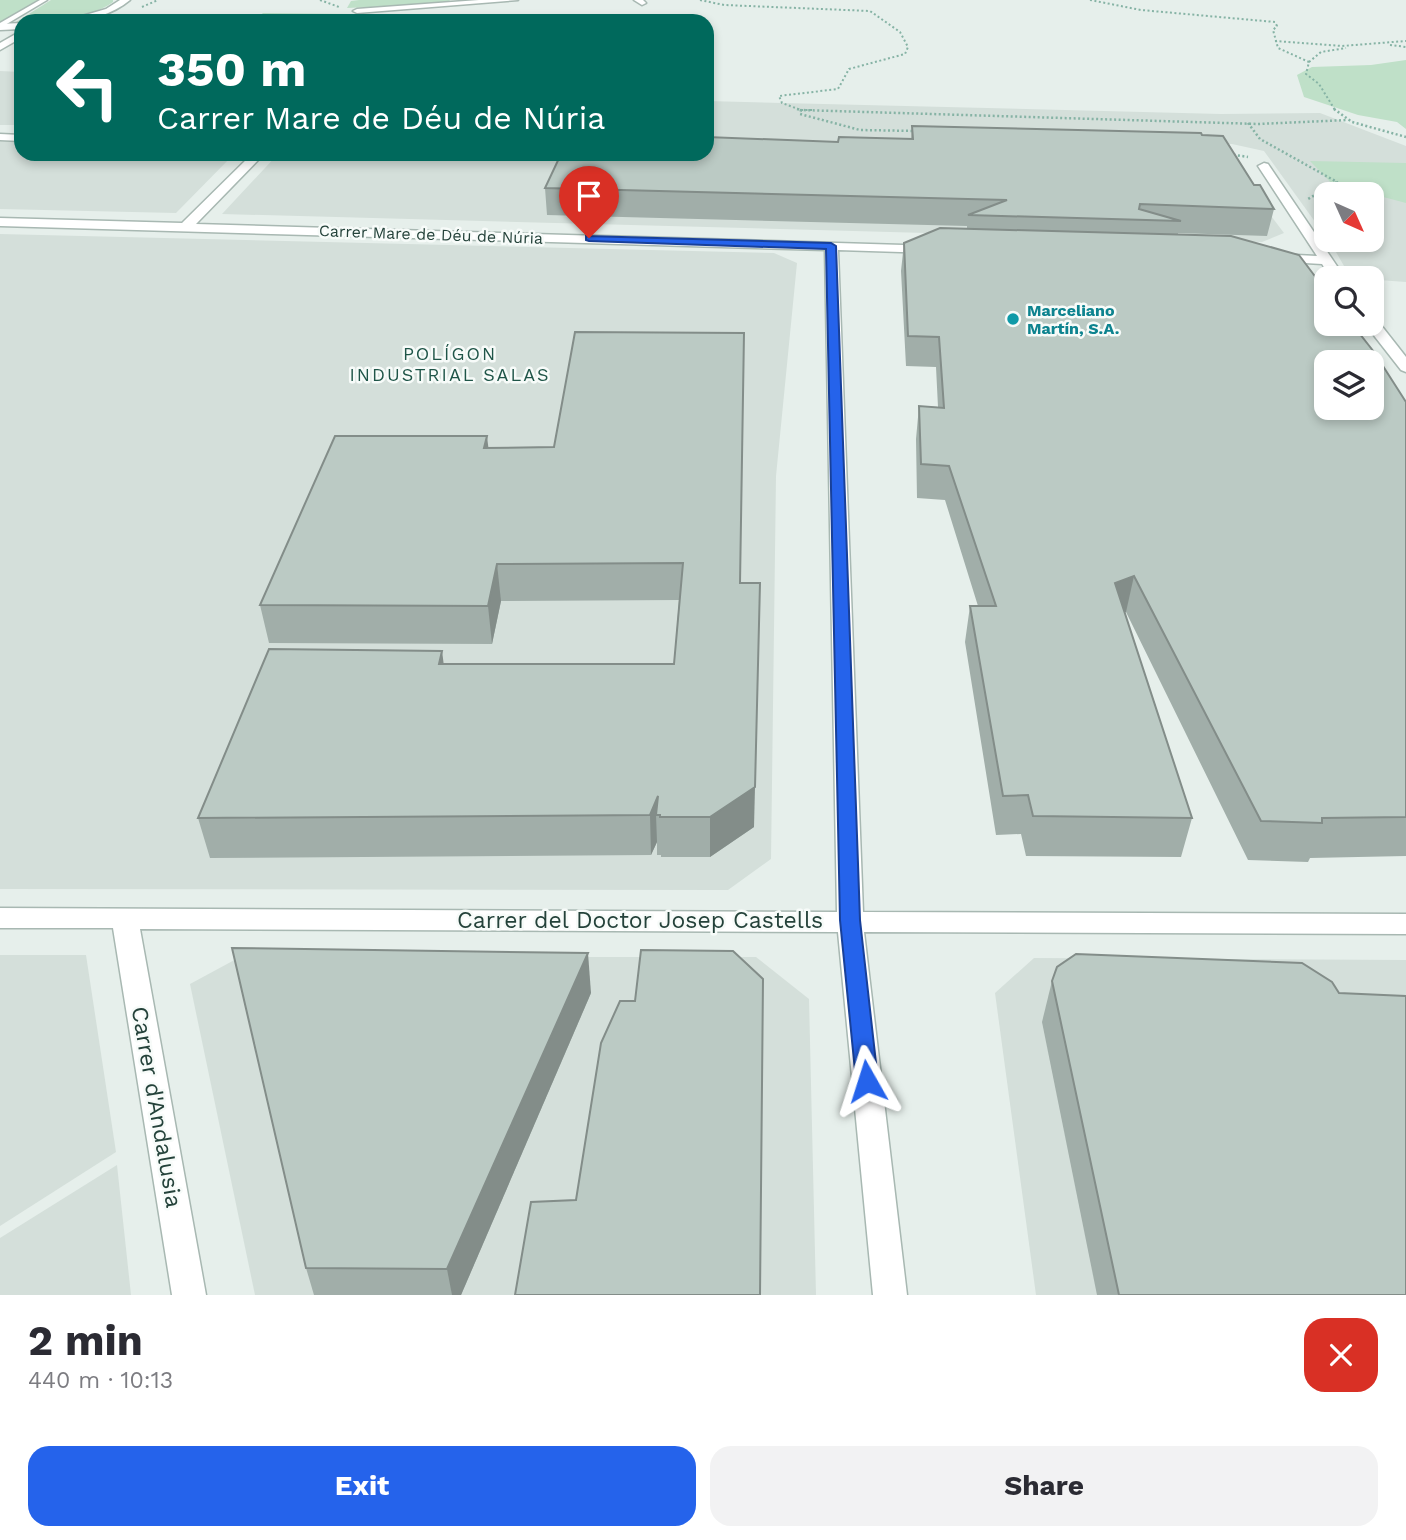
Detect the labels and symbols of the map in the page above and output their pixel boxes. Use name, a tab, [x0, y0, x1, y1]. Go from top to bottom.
pin	[559, 166, 619, 238]
north arrow	[1314, 182, 1384, 252]
street label: Carrer Mare de Déu de Núria	[319, 221, 543, 248]
place label: Marceliano Martín, S.A.	[1027, 301, 1119, 338]
marker: Marceliano Martín, S.A.	[1005, 311, 1021, 327]
district label: POLÍGON INDUSTRIAL SALAS	[349, 343, 551, 385]
street label: Carrer del Doctor Josep Castells	[457, 907, 823, 934]
street label: Carrer d'Andalusia	[126, 1004, 188, 1210]
position arrow	[830, 1044, 904, 1118]

